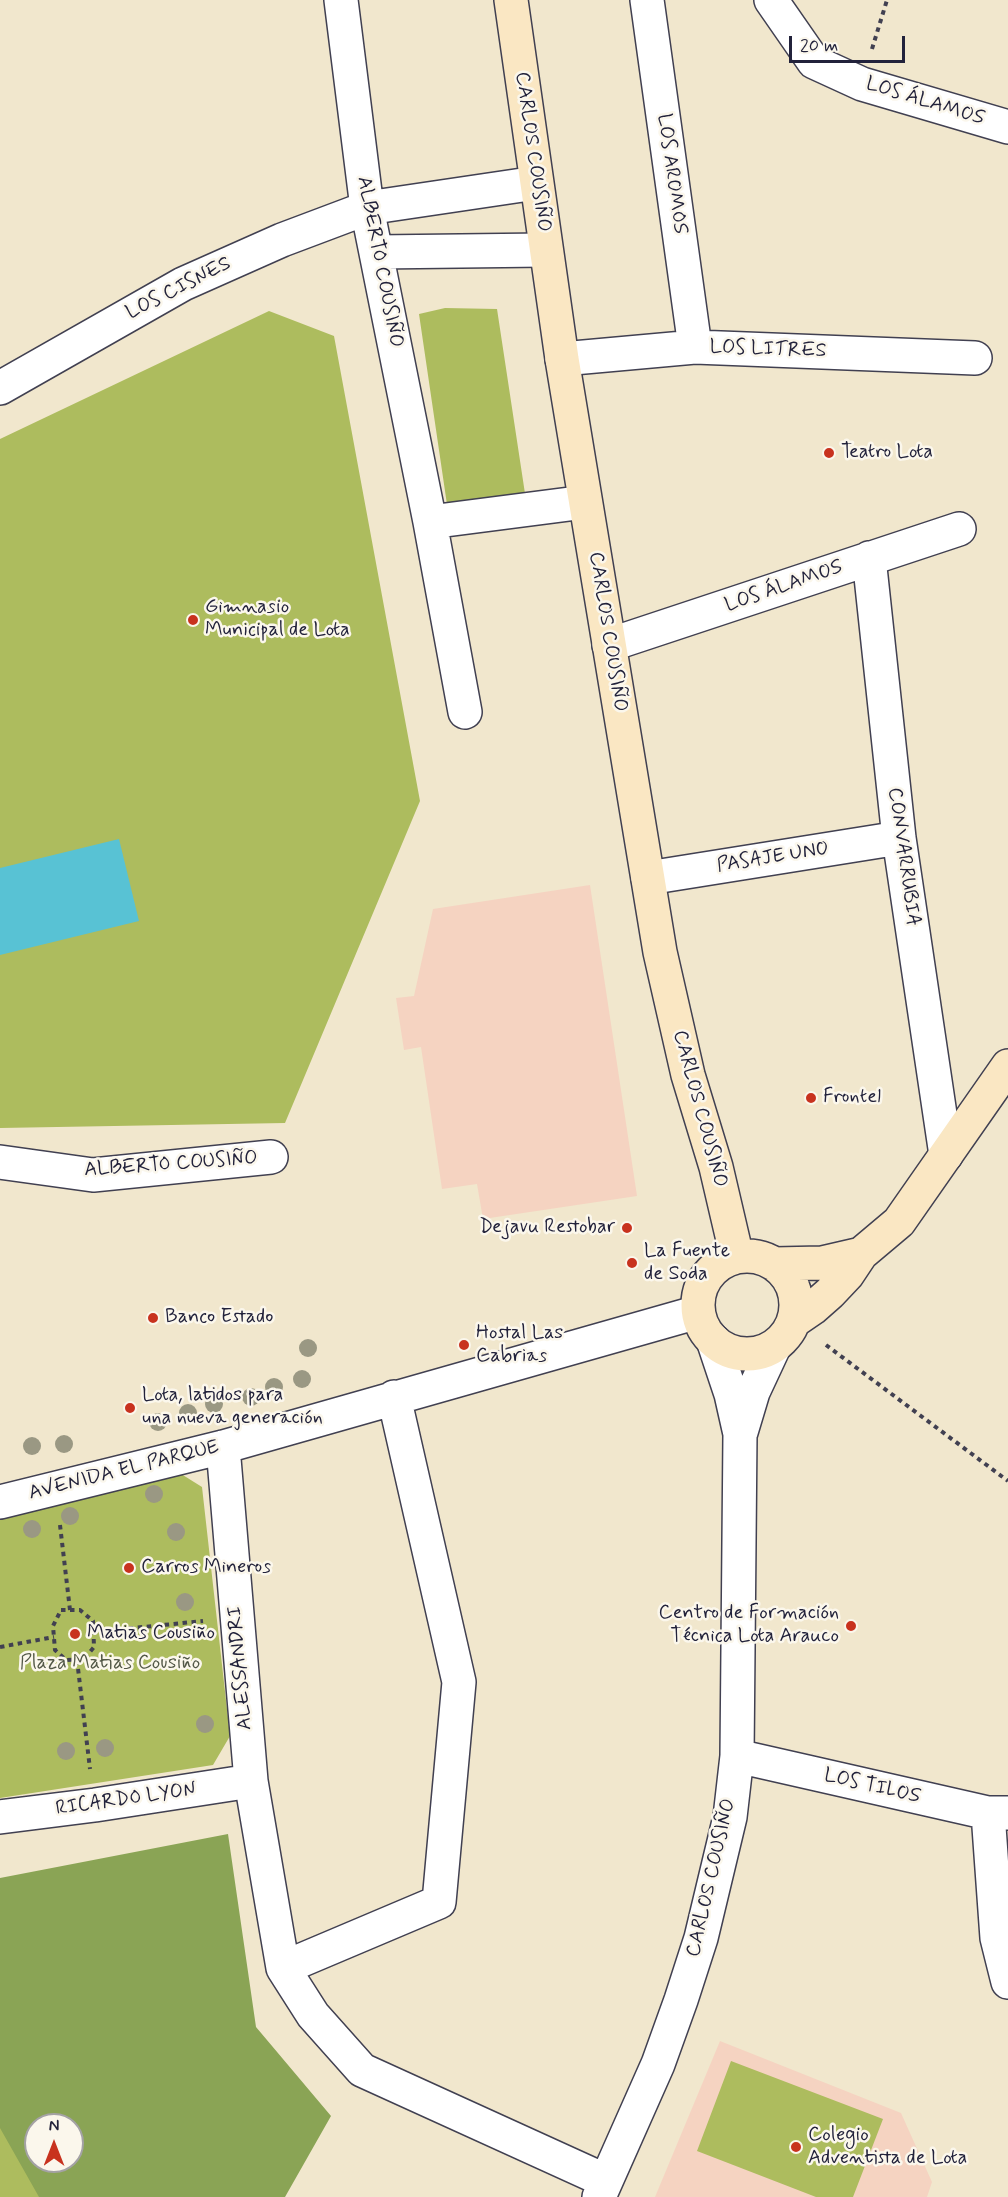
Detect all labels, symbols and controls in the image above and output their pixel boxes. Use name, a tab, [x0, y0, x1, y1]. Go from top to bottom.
scale bar	[792, 24, 908, 62]
text: 20 m	[800, 34, 838, 58]
street label: CARLOS COUSIÑO	[509, 70, 555, 234]
street label: LOS ÁLAMOS	[863, 73, 987, 131]
street label: LOS AROMOS	[651, 112, 691, 236]
street label: ALBERTO COUSIÑO	[351, 174, 407, 350]
street label: LOS CISNES	[123, 252, 235, 326]
street label: LOS LITRES	[709, 336, 827, 364]
place label: Teatro Lota	[841, 441, 933, 465]
marker: Teatro Lota	[822, 446, 836, 460]
street label: CARLOS COUSIÑO	[582, 550, 632, 714]
street label: LOS ÁLAMOS	[722, 556, 846, 618]
place label: Gimnasio Municipal de Lota	[205, 596, 350, 643]
marker: Gimnasio Municipal de Lota	[186, 613, 200, 627]
street label: CONVARRUBIA	[881, 786, 925, 928]
street label: PASAJE UNO	[715, 837, 831, 879]
street label: CARLOS COUSIÑO	[666, 1028, 732, 1190]
place label: Frontel	[823, 1086, 881, 1110]
marker: Frontel	[804, 1091, 818, 1105]
street label: ALBERTO COUSIÑO	[83, 1147, 259, 1183]
place label: Dejavu Restobar	[479, 1216, 615, 1240]
marker: Dejavu Restobar	[620, 1221, 634, 1235]
place label: La Fuente de Soda	[644, 1240, 730, 1287]
marker: La Fuente de Soda	[625, 1256, 639, 1270]
place label: Banco Estado	[165, 1306, 273, 1330]
marker: Banco Estado	[146, 1311, 160, 1325]
place label: Hostal Las Cabrias	[476, 1322, 563, 1369]
marker: Hostal Las Cabrias	[457, 1338, 471, 1352]
place label: Lota, latidos para una nueva generación	[142, 1384, 323, 1431]
marker: Lota, latidos para una nueva generación	[123, 1401, 137, 1415]
street label: AVENIDA EL PARQUE	[26, 1436, 222, 1506]
place label: Carros Mineros	[141, 1556, 271, 1580]
marker: Carros Mineros	[122, 1561, 136, 1575]
place label: Centro de Formación Técnica Lota Arauco	[658, 1602, 839, 1649]
street label: ALESSANDRI	[224, 1605, 258, 1731]
marker: Centro de Formación Técnica Lota Arauco	[844, 1619, 858, 1633]
place label: Matias Cousiño	[87, 1622, 215, 1646]
marker: Matias Cousiño	[68, 1627, 82, 1641]
park label: Plaza Matias Cousiño	[20, 1652, 200, 1676]
street label: LOS TILOS	[821, 1764, 923, 1810]
street label: RICARDO LYON	[54, 1778, 198, 1822]
street label: CARLOS COUSIÑO	[682, 1796, 742, 1960]
north arrow	[24, 2113, 84, 2173]
text: N	[49, 2116, 59, 2137]
place label: Colegio Adventista de Lota	[808, 2124, 967, 2171]
marker: Colegio Adventista de Lota	[789, 2140, 803, 2154]

